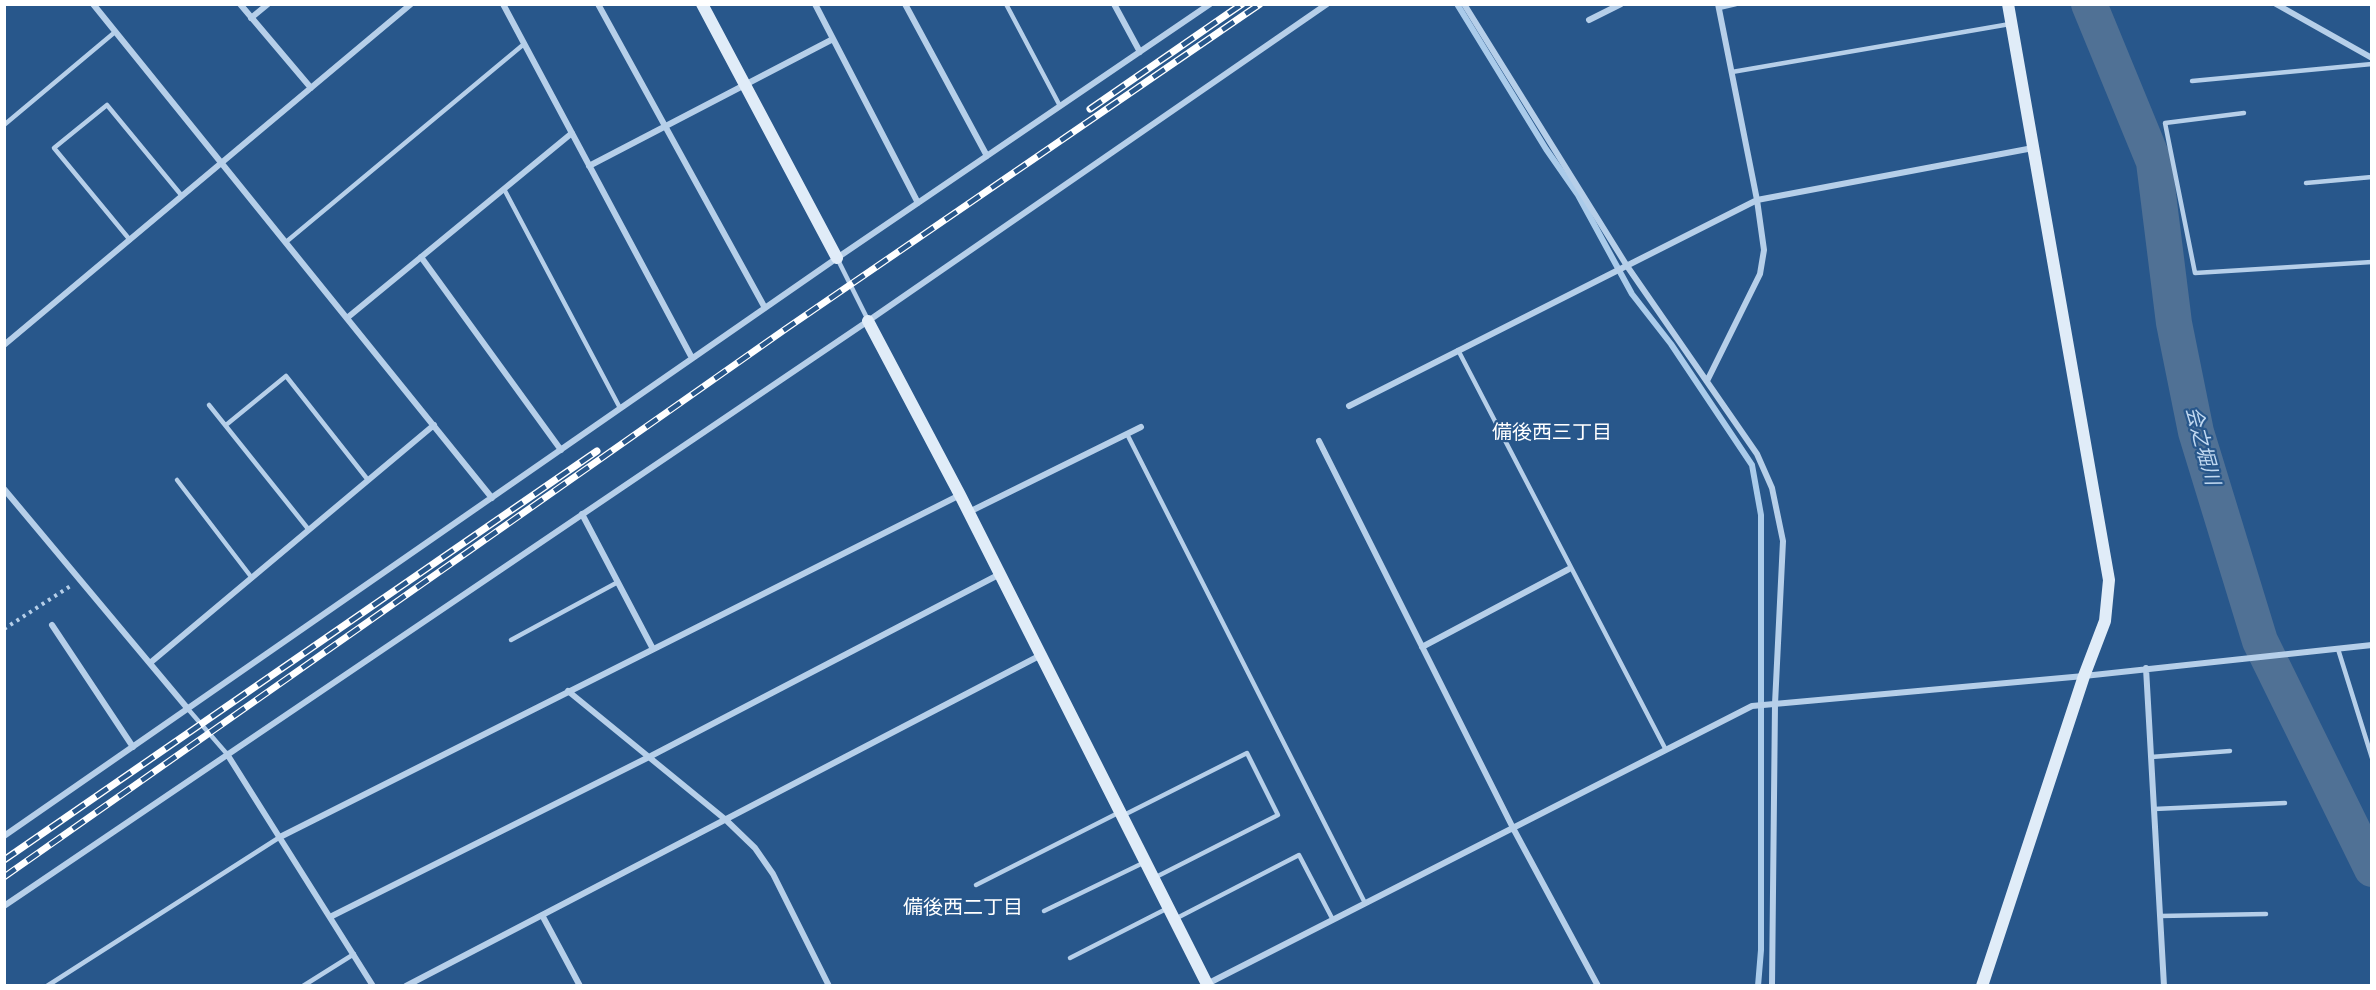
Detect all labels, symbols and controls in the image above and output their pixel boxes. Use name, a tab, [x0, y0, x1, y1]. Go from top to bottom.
water label: 会之堀川	[2180, 404, 2224, 488]
district label: 備後西三丁目	[1492, 421, 1612, 445]
district label: 備後西二丁目	[903, 896, 1023, 920]

